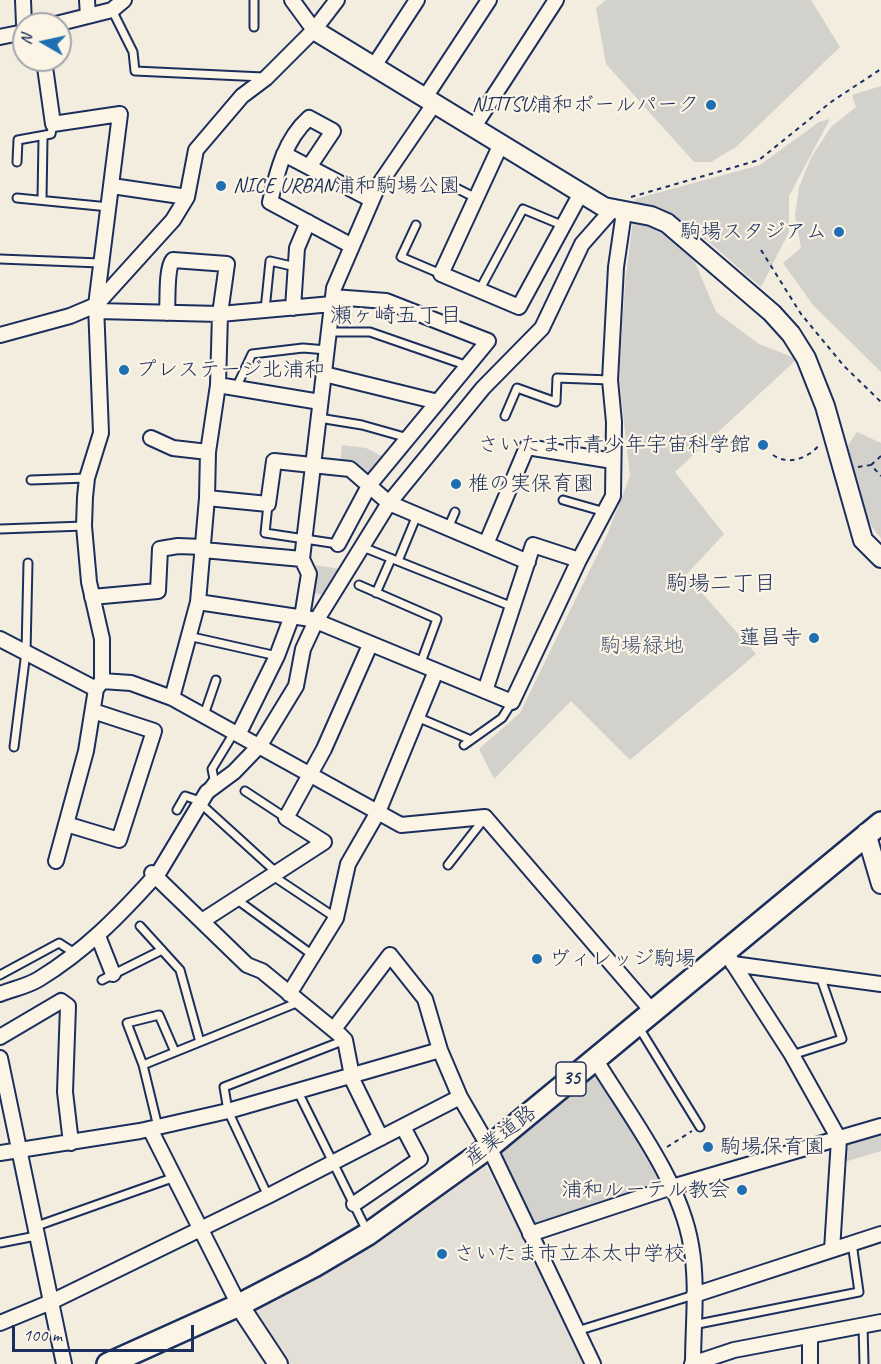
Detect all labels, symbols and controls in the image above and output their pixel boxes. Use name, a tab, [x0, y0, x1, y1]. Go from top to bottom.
north arrow	[12, 12, 72, 72]
text: N	[16, 33, 37, 46]
place label: NITTSU浦和ボールパーク	[472, 92, 699, 118]
marker: NITTSU浦和ボールパーク	[704, 98, 718, 112]
place label: NICE URBAN浦和駒場公園	[233, 173, 460, 199]
marker: NICE URBAN浦和駒場公園	[214, 179, 228, 193]
place label: 駒場スタジアム	[680, 219, 827, 245]
marker: 駒場スタジアム	[832, 225, 846, 239]
district label: 瀬ヶ崎五丁目	[330, 303, 462, 329]
place label: プレステージ北浦和	[136, 357, 325, 383]
marker: プレステージ北浦和	[117, 363, 131, 377]
place label: さいたま市青少年宇宙科学館	[478, 432, 751, 458]
marker: さいたま市青少年宇宙科学館	[756, 438, 770, 452]
place label: 椎の実保育園	[468, 471, 594, 497]
marker: 椎の実保育園	[449, 477, 463, 491]
district label: 駒場二丁目	[666, 571, 776, 597]
place label: 蓮昌寺	[739, 625, 802, 651]
marker: 蓮昌寺	[807, 631, 821, 645]
park label: 駒場緑地	[600, 633, 684, 659]
place label: ヴィレッジ駒場	[549, 946, 696, 972]
marker: ヴィレッジ駒場	[530, 952, 544, 966]
road number: 35	[556, 1062, 586, 1096]
street label: 産業道路	[460, 1100, 542, 1172]
place label: 駒場保育園	[720, 1134, 825, 1160]
marker: 駒場保育園	[701, 1140, 715, 1154]
place label: 浦和ルーテル教会	[561, 1177, 730, 1203]
marker: 浦和ルーテル教会	[735, 1183, 749, 1197]
place label: さいたま市立本太中学校	[454, 1241, 685, 1267]
marker: さいたま市立本太中学校	[435, 1247, 449, 1261]
scale bar	[15, 1313, 196, 1351]
text: 100 m	[23, 1324, 62, 1346]

